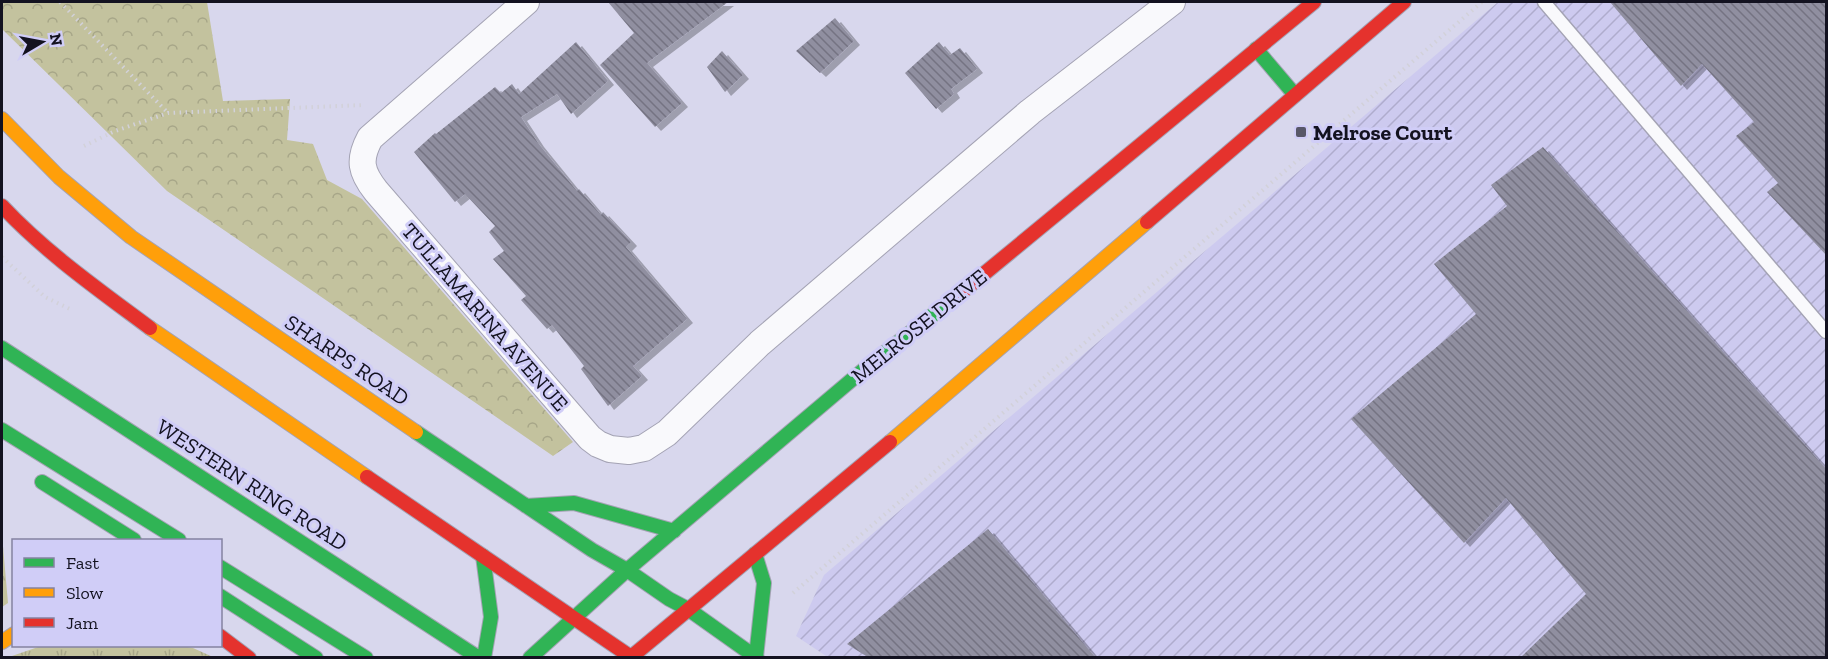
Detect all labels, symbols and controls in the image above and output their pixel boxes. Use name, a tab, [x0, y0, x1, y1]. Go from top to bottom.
north arrow	[12, 12, 72, 72]
text: N	[46, 32, 67, 47]
place label: Melrose Court	[1313, 119, 1453, 146]
marker: Melrose Court	[1294, 125, 1308, 139]
street label: TULLAMARINA AVENUE	[396, 217, 574, 417]
street label: MELROSE DRIVE	[846, 263, 992, 389]
street label: SHARPS ROAD	[280, 309, 414, 411]
street label: WESTERN RING ROAD	[152, 413, 352, 557]
legend	[12, 539, 222, 647]
text: Fast	[66, 552, 99, 574]
text: Slow	[66, 582, 103, 604]
text: Jam	[66, 612, 98, 634]

